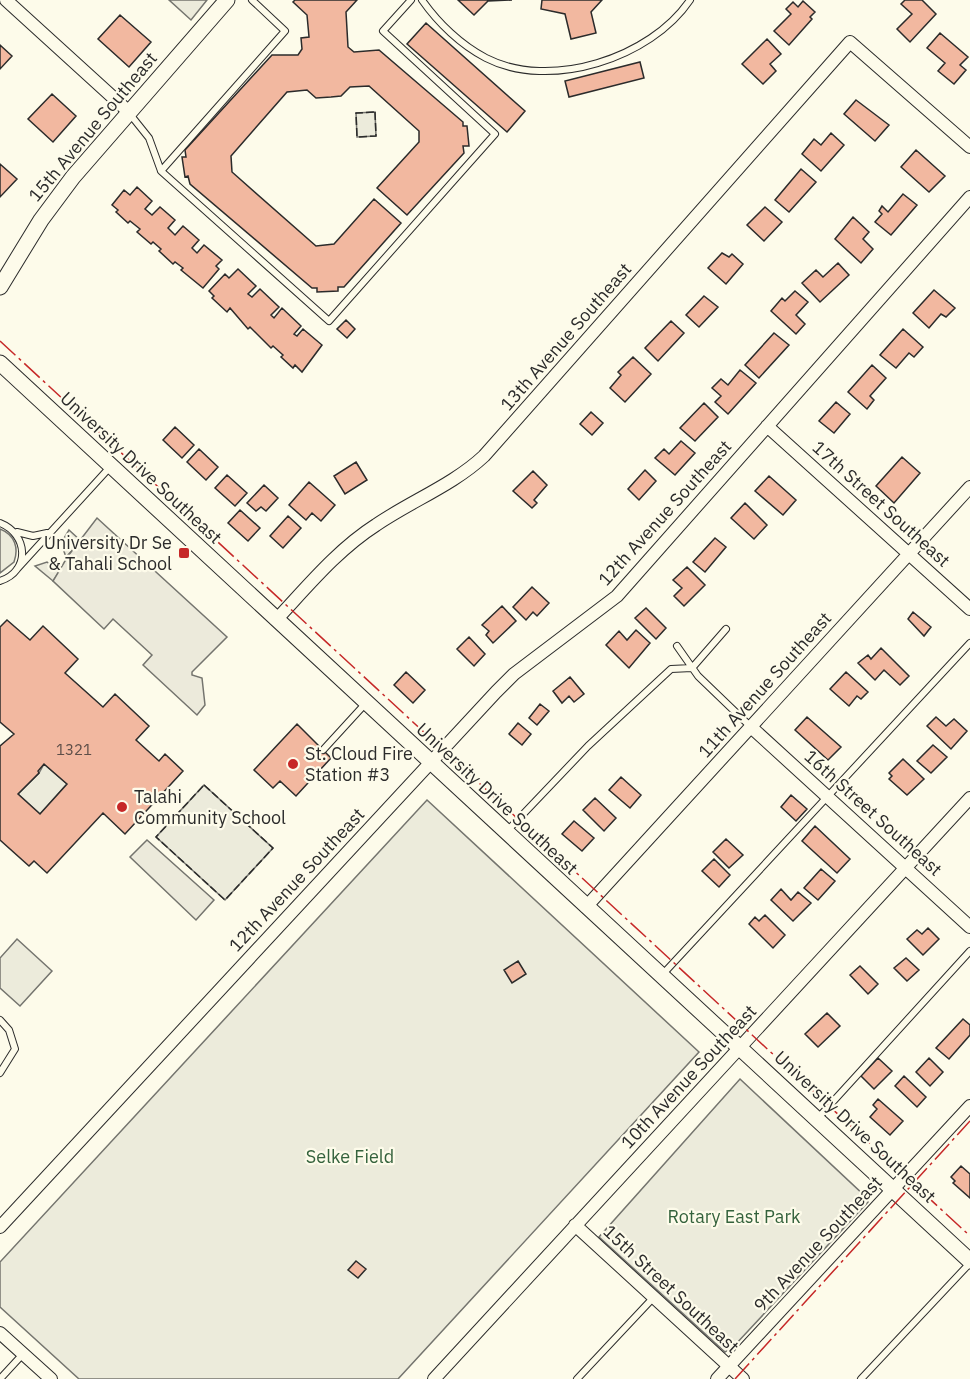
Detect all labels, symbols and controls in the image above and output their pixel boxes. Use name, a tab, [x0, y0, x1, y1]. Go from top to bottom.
street label: 15th Avenue Southeast	[23, 47, 162, 206]
street label: 13th Avenue Southeast	[495, 258, 636, 415]
street label: University Drive Southeast	[56, 387, 227, 549]
street label: 12th Avenue Southeast	[593, 435, 736, 590]
street label: 17th Street Southeast	[808, 436, 955, 572]
place label: University Dr Se & Tahali School	[44, 531, 172, 575]
marker: University Dr Se & Tahali School	[177, 546, 191, 560]
street label: 11th Avenue Southeast	[693, 607, 836, 762]
street label: University Drive Southeast	[412, 718, 583, 880]
house number: 1321	[56, 740, 92, 759]
place label: St. Cloud Fire Station #3	[305, 742, 413, 786]
street label: 16th Street Southeast	[800, 745, 947, 881]
marker: St. Cloud Fire Station #3	[286, 757, 300, 771]
place label: Talahi Community School	[134, 785, 286, 829]
marker: Talahi Community School	[115, 800, 129, 814]
street label: 12th Avenue Southeast	[224, 803, 369, 956]
street label: 10th Avenue Southeast	[616, 1000, 761, 1153]
street label: University Drive Southeast	[770, 1046, 941, 1208]
park label: Selke Field	[306, 1145, 394, 1168]
street label: 9th Avenue Southeast	[749, 1171, 887, 1316]
park label: Rotary East Park	[667, 1205, 801, 1228]
street label: 15th Street Southeast	[598, 1220, 744, 1358]

